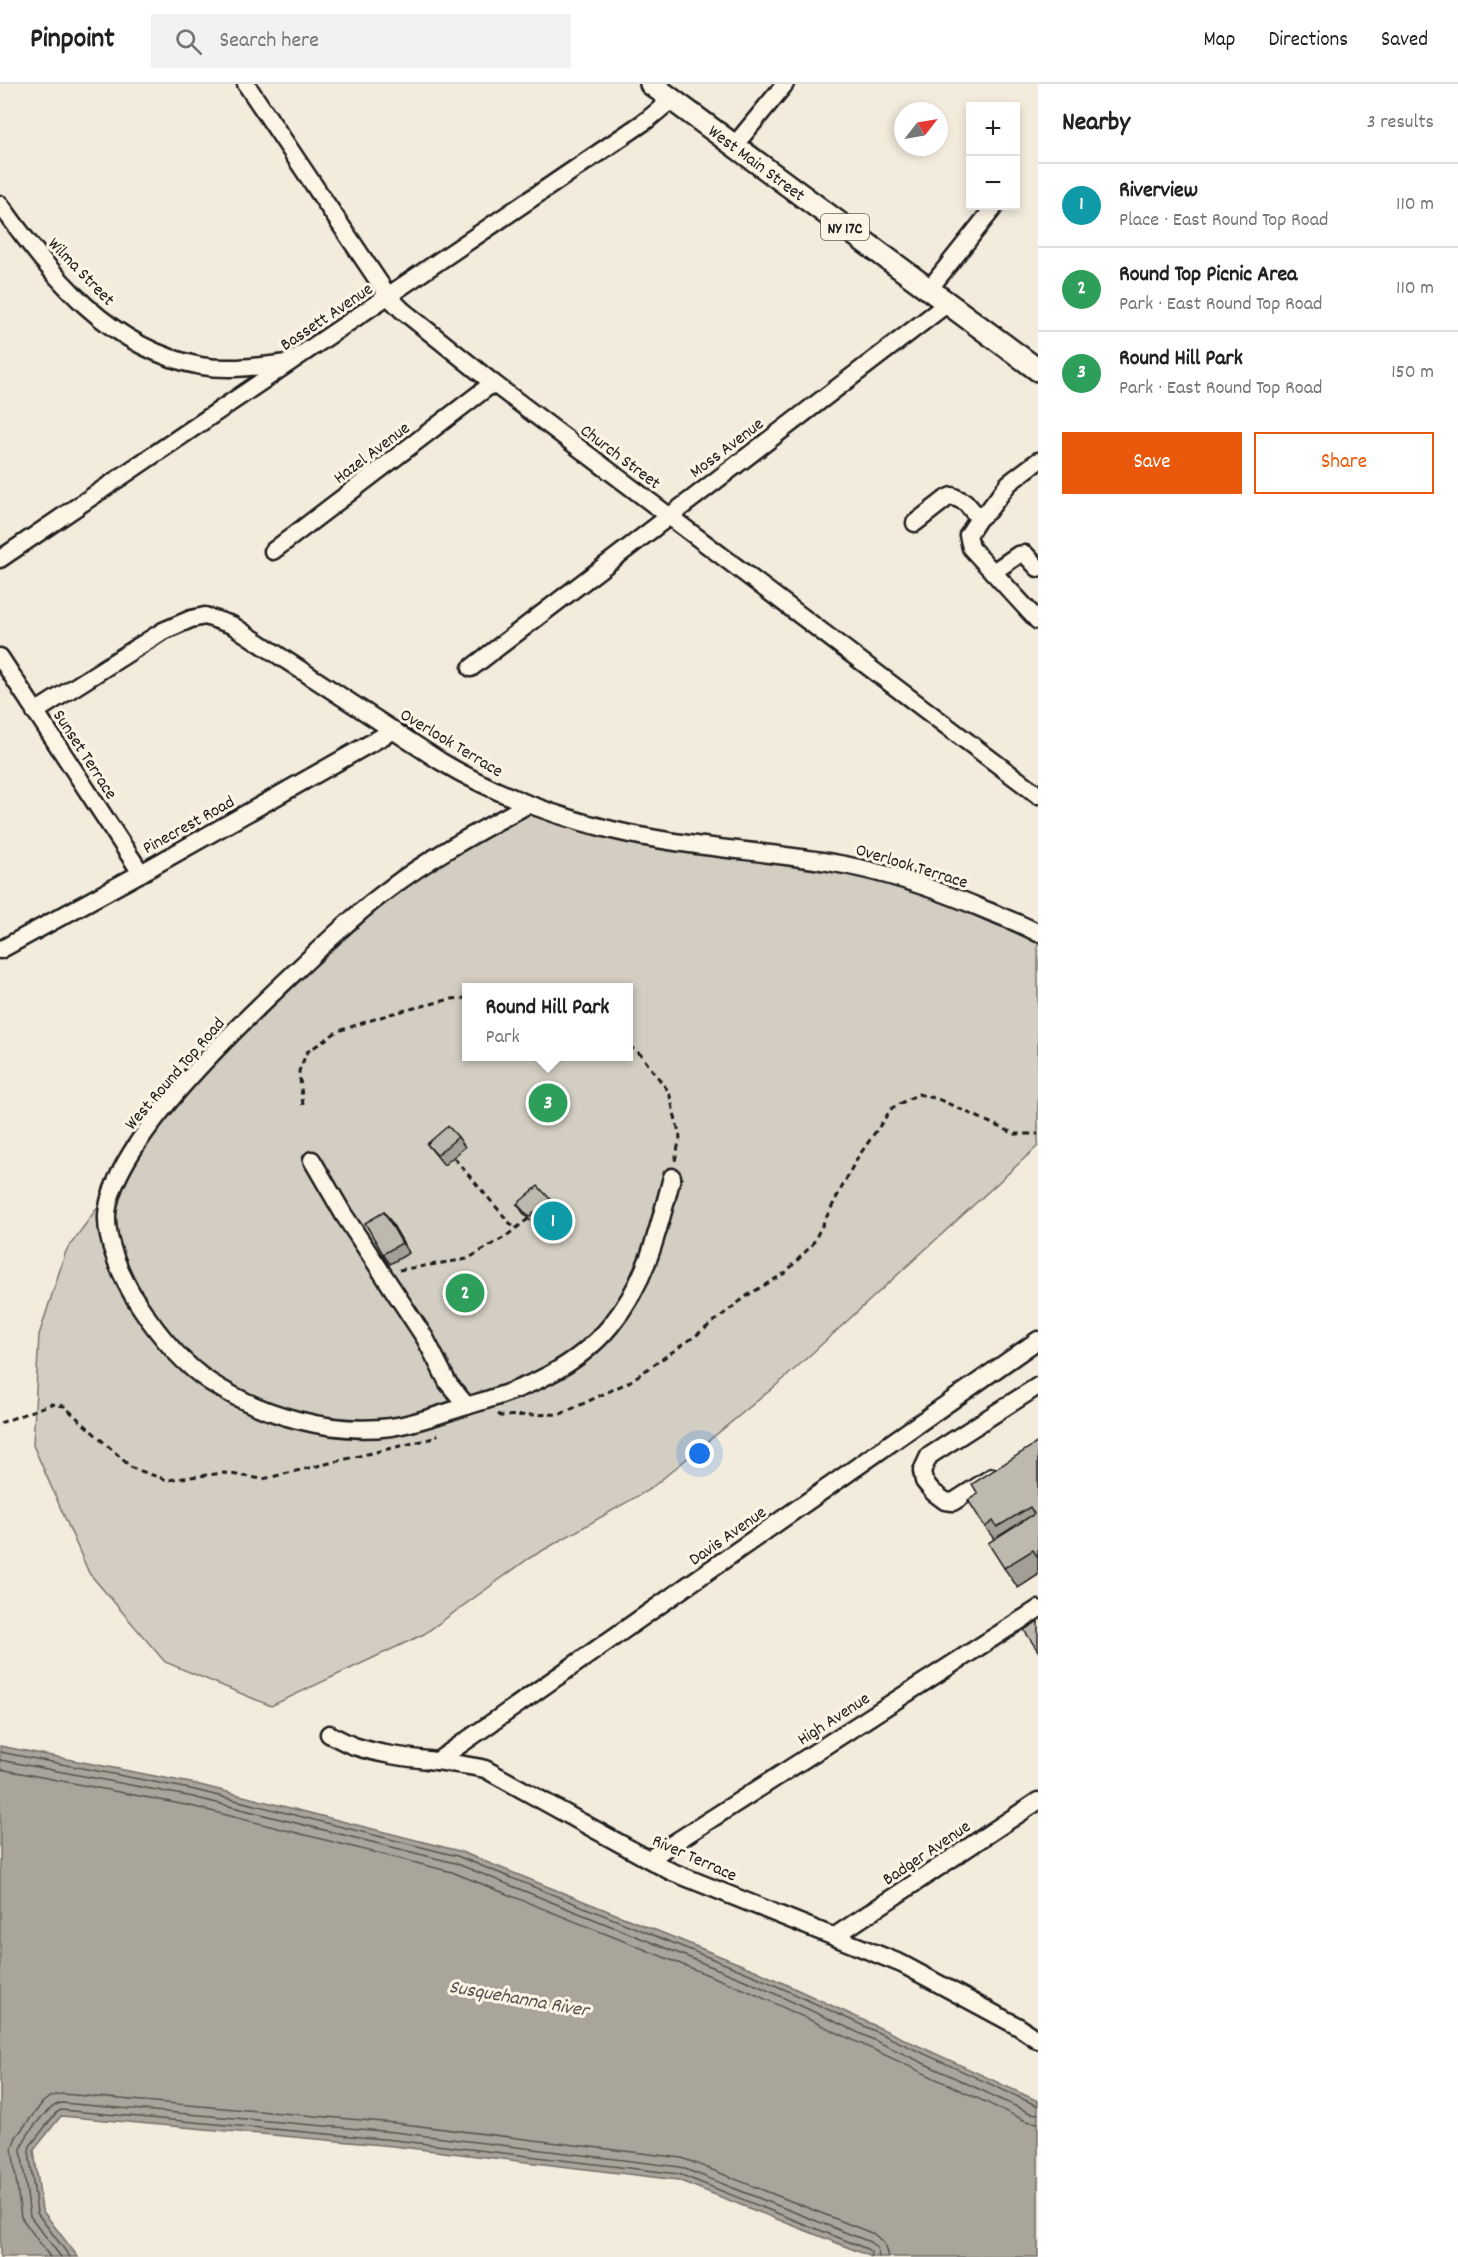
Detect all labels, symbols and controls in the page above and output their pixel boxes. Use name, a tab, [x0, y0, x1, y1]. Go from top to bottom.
search box	[151, 14, 571, 68]
text: Pinpoint	[30, 21, 115, 61]
icon: search	[172, 25, 205, 58]
text: Search here	[220, 26, 319, 57]
text: Map	[1204, 26, 1235, 56]
text: Directions	[1268, 26, 1348, 56]
text: Saved	[1381, 26, 1428, 56]
north arrow	[894, 102, 948, 156]
map controls	[966, 102, 1020, 210]
button: +	[966, 102, 1020, 156]
text: Nearby	[1062, 105, 1130, 142]
text: 3 results	[1367, 109, 1434, 137]
street label: West Main Street	[702, 120, 810, 209]
button: −	[966, 156, 1020, 210]
text: Riverview	[1119, 176, 1198, 207]
text: 1	[1079, 191, 1084, 219]
text: 110 m	[1396, 191, 1434, 219]
text: Place · East Round Top Road	[1119, 207, 1328, 235]
road number: NY 17C	[821, 214, 869, 240]
street label: Wilma Street	[41, 233, 120, 313]
text: Round Top Picnic Area	[1119, 260, 1297, 291]
text: 2	[1077, 275, 1086, 303]
text: 110 m	[1396, 275, 1434, 303]
street label: Bassett Avenue	[276, 278, 379, 358]
text: Park · East Round Top Road	[1119, 291, 1322, 319]
text: Round Hill Park	[1119, 344, 1243, 375]
text: 3	[1077, 359, 1086, 387]
text: 150 m	[1391, 359, 1434, 387]
text: Park · East Round Top Road	[1119, 375, 1322, 403]
street label: Moss Avenue	[685, 413, 770, 485]
street label: Hazel Avenue	[329, 417, 416, 491]
street label: Church Street	[574, 419, 665, 497]
button: Save	[1062, 432, 1242, 494]
button: Share	[1254, 432, 1434, 494]
street label: Overlook Terrace	[394, 703, 507, 785]
street label: Sunset Terrace	[46, 706, 122, 805]
street label: Pinecrest Road	[139, 791, 240, 862]
street label: Overlook Terrace	[852, 838, 971, 896]
popup	[462, 983, 633, 1061]
text: Round Hill Park	[486, 993, 609, 1024]
street label: West Round Top Road	[120, 1013, 232, 1136]
text: Park	[486, 1024, 520, 1052]
pin: 3	[528, 1080, 568, 1126]
pin: 1	[534, 1198, 572, 1244]
pin: 2	[446, 1270, 484, 1316]
your location	[685, 1439, 714, 1468]
street label: Davis Avenue	[685, 1501, 772, 1573]
street label: High Avenue	[793, 1687, 876, 1753]
street label: Badger Avenue	[878, 1815, 976, 1893]
street label: River Terrace	[648, 1829, 740, 1889]
water label: Susquehanna River	[447, 1974, 593, 2026]

